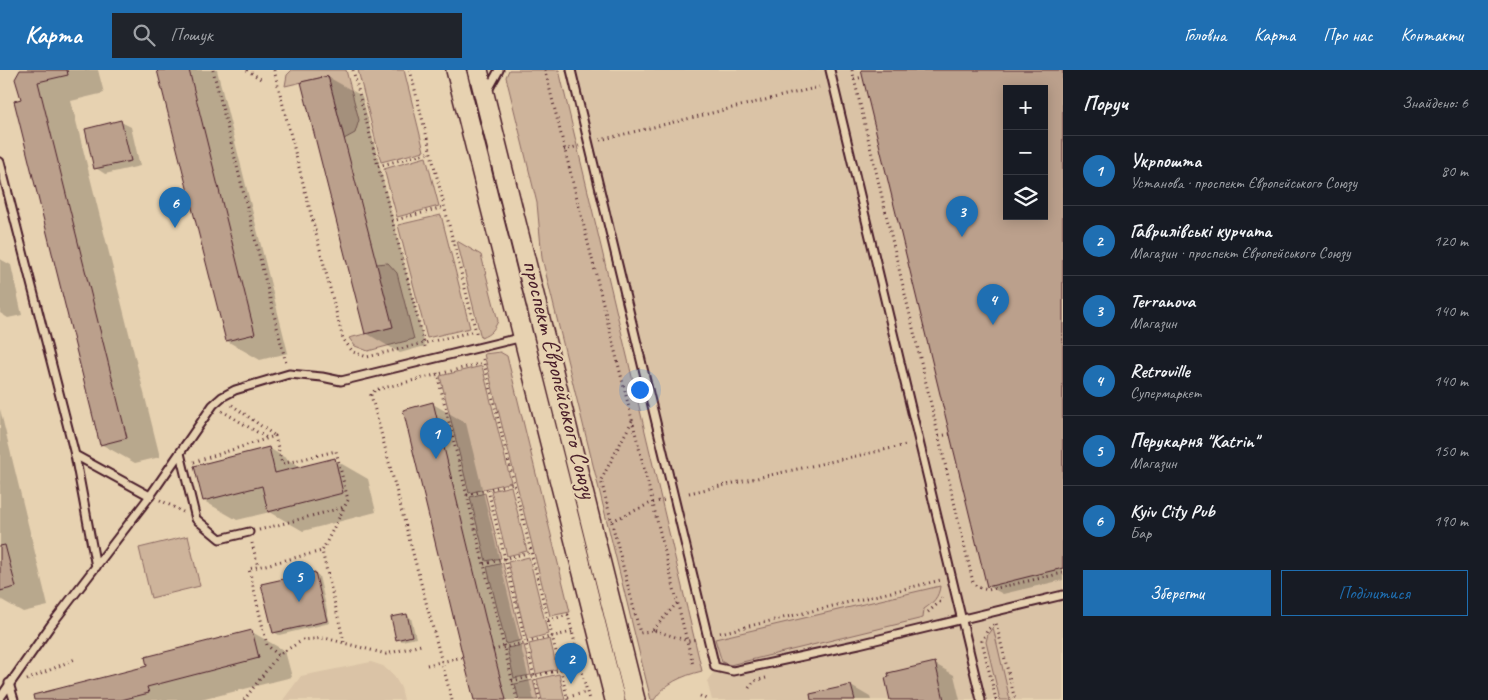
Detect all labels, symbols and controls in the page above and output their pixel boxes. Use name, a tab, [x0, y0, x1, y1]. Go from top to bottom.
search box	[112, 13, 462, 58]
text: Карта	[25, 20, 82, 50]
icon: search	[130, 21, 158, 49]
text: Пошук	[170, 23, 213, 47]
text: Головна	[1184, 24, 1226, 46]
text: Карта	[1254, 24, 1295, 46]
text: Про нас	[1323, 24, 1373, 46]
text: Контакти	[1401, 24, 1463, 46]
map controls	[1003, 85, 1048, 220]
button: +	[1003, 85, 1048, 130]
text: Поруч	[1083, 90, 1128, 116]
text: Знайдено: 6	[1402, 93, 1468, 113]
button: −	[1003, 130, 1048, 175]
text: Укрпошта	[1130, 149, 1201, 173]
text: 1	[1095, 161, 1103, 181]
text: 80 m	[1441, 161, 1468, 181]
text: Установа · проспект Європейського Союзу	[1130, 173, 1357, 193]
button: layers	[1003, 175, 1048, 220]
pin: 6	[159, 187, 191, 228]
pin: 3	[946, 196, 978, 237]
text: Гаврилівські курчата	[1130, 219, 1271, 243]
text: 2	[1095, 231, 1103, 251]
text: 120 m	[1434, 231, 1468, 251]
text: Магазин · проспект Європейського Союзу	[1130, 243, 1350, 263]
street label: проспект Європейського Союзу	[516, 257, 605, 503]
pin: 4	[977, 284, 1009, 325]
text: Terranova	[1130, 289, 1195, 313]
text: 3	[1095, 301, 1103, 321]
text: 140 m	[1434, 301, 1468, 321]
text: Магазин	[1130, 313, 1177, 333]
text: Retroville	[1130, 359, 1190, 383]
text: 4	[1095, 371, 1103, 391]
text: 140 m	[1434, 371, 1468, 391]
your location	[627, 377, 653, 403]
text: Супермаркет	[1130, 383, 1201, 403]
pin: 1	[420, 418, 452, 459]
text: Перукарня "Katrin"	[1130, 429, 1258, 453]
text: 5	[1096, 441, 1102, 461]
text: 150 m	[1434, 441, 1468, 461]
text: Магазин	[1130, 453, 1177, 473]
text: Kyiv City Pub	[1130, 499, 1215, 523]
text: 6	[1095, 511, 1103, 531]
text: 190 m	[1434, 511, 1468, 531]
text: Бар	[1130, 523, 1151, 543]
pin: 5	[283, 561, 315, 602]
button: Зберегти	[1083, 570, 1271, 616]
button: Поділитися	[1281, 570, 1468, 616]
pin: 2	[555, 643, 587, 684]

